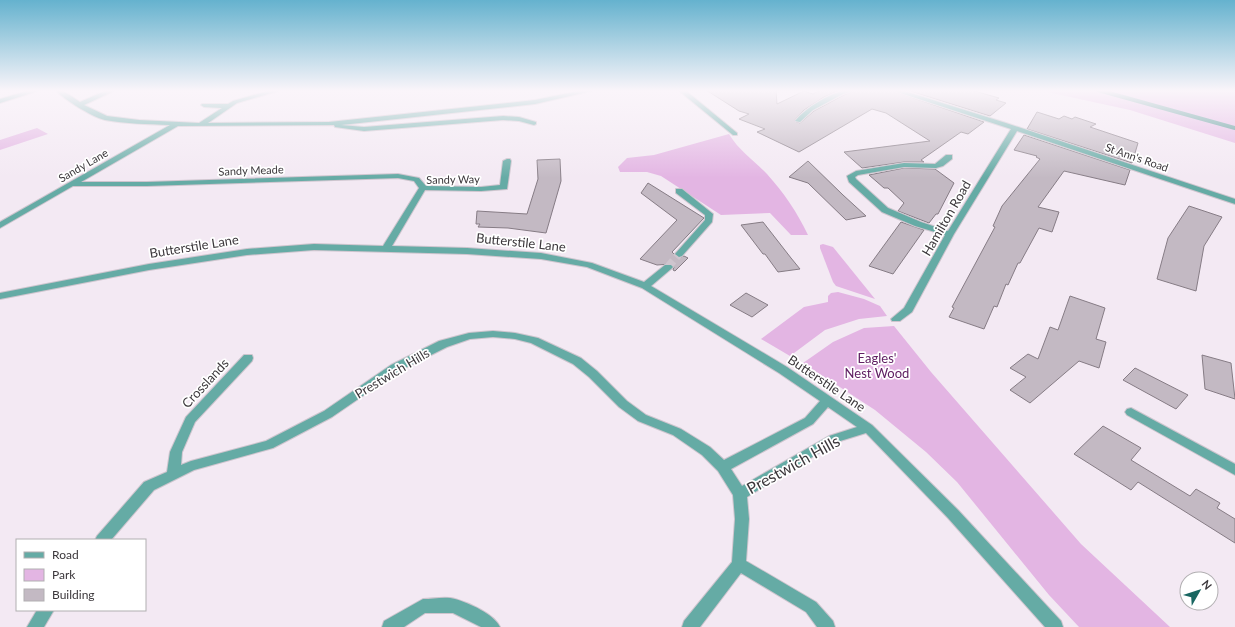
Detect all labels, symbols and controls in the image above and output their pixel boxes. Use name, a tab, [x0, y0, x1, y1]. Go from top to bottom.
street label: St Ann's Road	[1104, 140, 1170, 174]
street label: Sandy Lane	[56, 146, 110, 184]
street label: Sandy Meade	[218, 162, 284, 178]
street label: Sandy Way	[426, 172, 480, 186]
street label: Hamilton Road	[918, 177, 974, 259]
street label: Butterstile Lane	[475, 229, 567, 255]
street label: Butterstile Lane	[148, 231, 240, 261]
street label: Prestwich Hills	[352, 344, 432, 402]
park label: Eagles' Nest Wood	[845, 350, 909, 381]
street label: Butterstile Lane	[785, 351, 869, 415]
street label: Crosslands	[178, 355, 232, 411]
street label: Prestwich Hills	[743, 431, 843, 497]
legend	[16, 539, 146, 611]
text: Road	[52, 547, 79, 562]
text: Park	[52, 567, 76, 582]
north arrow	[1179, 571, 1219, 611]
text: N	[1199, 577, 1215, 592]
text: Building	[52, 587, 95, 602]

